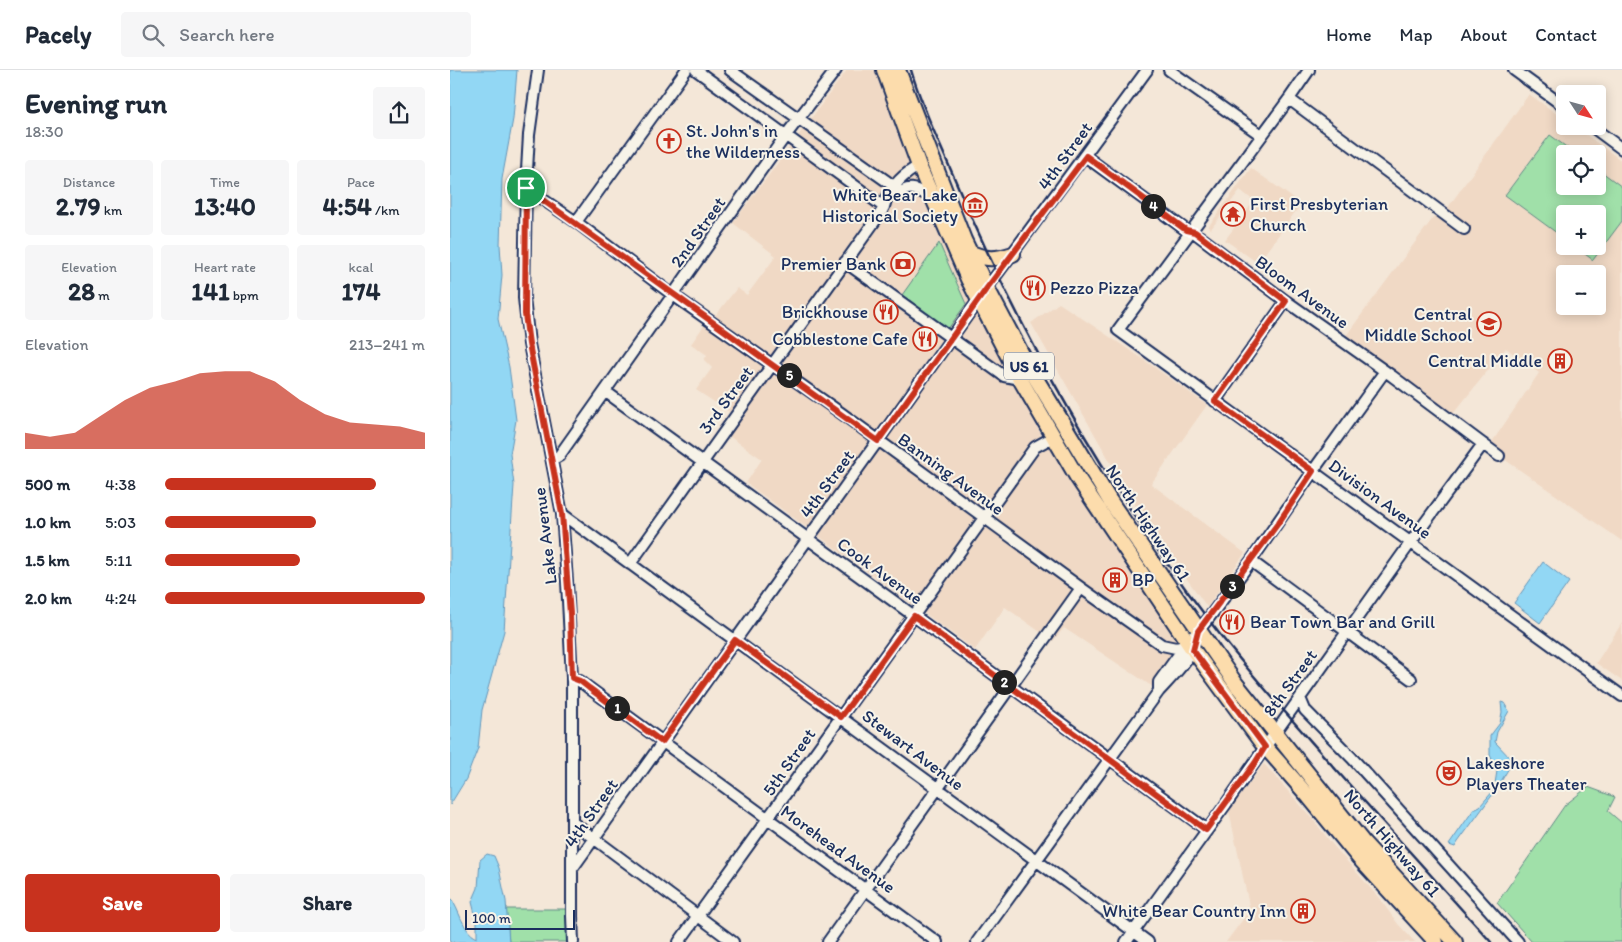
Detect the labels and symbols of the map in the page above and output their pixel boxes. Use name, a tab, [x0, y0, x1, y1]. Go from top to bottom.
north arrow	[1556, 85, 1606, 135]
street label: 4th Street	[1033, 117, 1097, 194]
place label: St. John's in the Wilderness	[686, 120, 800, 163]
church icon: St. John's in the Wilderness	[656, 128, 682, 154]
pin	[505, 167, 547, 209]
place label: White Bear Lake Historical Society	[822, 184, 959, 227]
street label: 2nd Street	[666, 192, 730, 272]
museum icon: White Bear Lake Historical Society	[962, 192, 988, 218]
place label: First Presbyterian Church	[1250, 193, 1388, 236]
pin: 4	[1140, 194, 1166, 218]
temple icon: First Presbyterian Church	[1220, 201, 1246, 227]
bank icon: Premier Bank	[890, 251, 916, 277]
street label: Bloom Avenue	[1251, 251, 1353, 333]
place label: Premier Bank	[781, 253, 886, 275]
restaurant icon: Pezzo Pizza	[1020, 275, 1046, 301]
place label: Pezzo Pizza	[1050, 277, 1140, 299]
restaurant icon: Brickhouse	[873, 299, 899, 325]
place label: Brickhouse	[782, 301, 868, 323]
place label: Central Middle School	[1365, 303, 1472, 346]
school or university icon: Central Middle School	[1476, 311, 1502, 337]
restaurant icon: Cobblestone Cafe	[912, 326, 938, 352]
place label: Cobblestone Cafe	[772, 328, 908, 350]
building icon: Central Middle	[1547, 348, 1573, 374]
place label: Central Middle	[1428, 350, 1542, 372]
road number: US 61	[1004, 352, 1054, 380]
street label: 3rd Street	[694, 362, 758, 438]
pin: 5	[776, 362, 802, 388]
street label: Banning Avenue	[894, 428, 1008, 520]
street label: 4th Street	[795, 445, 859, 522]
street label: Division Avenue	[1324, 454, 1436, 544]
street label: North Highway 61	[1101, 460, 1195, 586]
street label: Lake Avenue	[528, 486, 562, 586]
street label: Cook Avenue	[833, 533, 927, 609]
building icon: BP	[1102, 567, 1128, 593]
place label: BP	[1132, 569, 1154, 591]
pin: 3	[1220, 574, 1244, 598]
restaurant icon: Bear Town Bar and Grill	[1219, 609, 1245, 635]
place label: Bear Town Bar and Grill	[1250, 611, 1435, 633]
street label: 8th Street	[1258, 645, 1322, 721]
pin: 2	[992, 670, 1016, 694]
pin: 1	[604, 696, 630, 720]
street label: Stewart Avenue	[858, 705, 968, 795]
street label: 5th Street	[758, 724, 820, 800]
place label: Lakeshore Players Theater	[1466, 752, 1588, 795]
theatre icon: Lakeshore Players Theater	[1436, 760, 1462, 786]
street label: 4th Street	[559, 774, 623, 852]
street label: North Highway 61	[1339, 784, 1445, 902]
street label: Morehead Avenue	[776, 800, 900, 898]
building icon: White Bear Country Inn	[1290, 898, 1316, 924]
place label: White Bear Country Inn	[1103, 900, 1286, 922]
scale bar	[465, 907, 575, 930]

